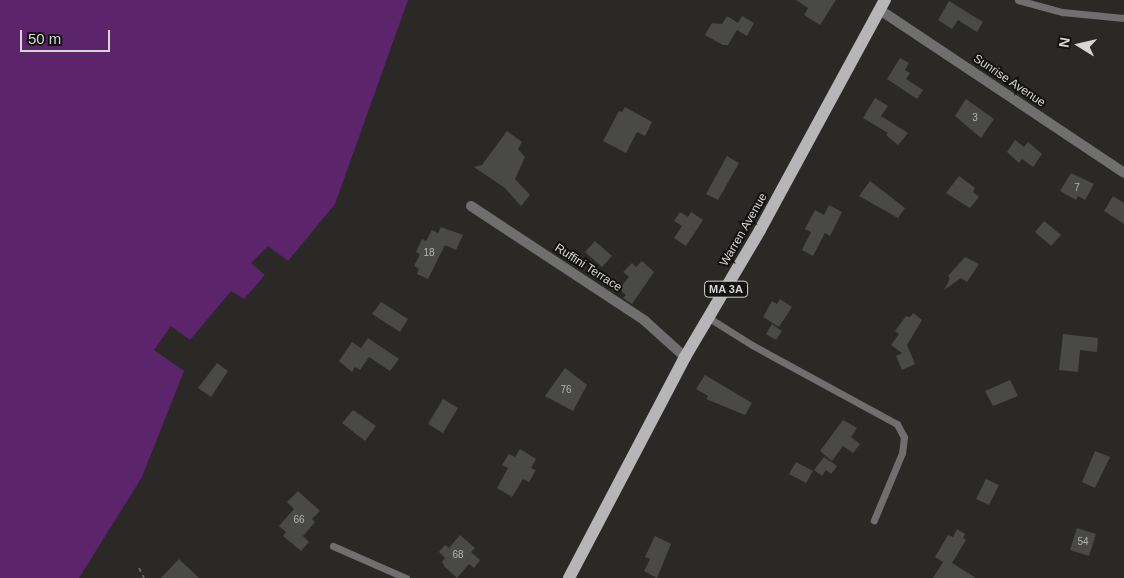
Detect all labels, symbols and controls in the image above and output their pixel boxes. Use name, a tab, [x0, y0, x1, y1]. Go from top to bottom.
scale bar	[22, 20, 112, 52]
north arrow	[1054, 20, 1104, 70]
text: 50 m	[28, 30, 61, 47]
text: N	[1055, 36, 1073, 49]
street label: Sunrise Avenue	[970, 51, 1048, 111]
house number: 3	[972, 112, 978, 124]
house number: 7	[1074, 182, 1080, 194]
street label: Warren Avenue	[717, 191, 771, 269]
street label: Ruffini Terrace	[552, 241, 624, 295]
house number: 18	[423, 247, 435, 259]
road number: MA 3A	[704, 280, 748, 298]
house number: 76	[560, 384, 572, 396]
house number: 66	[293, 514, 305, 526]
house number: 54	[1077, 536, 1089, 548]
house number: 68	[452, 549, 464, 561]

